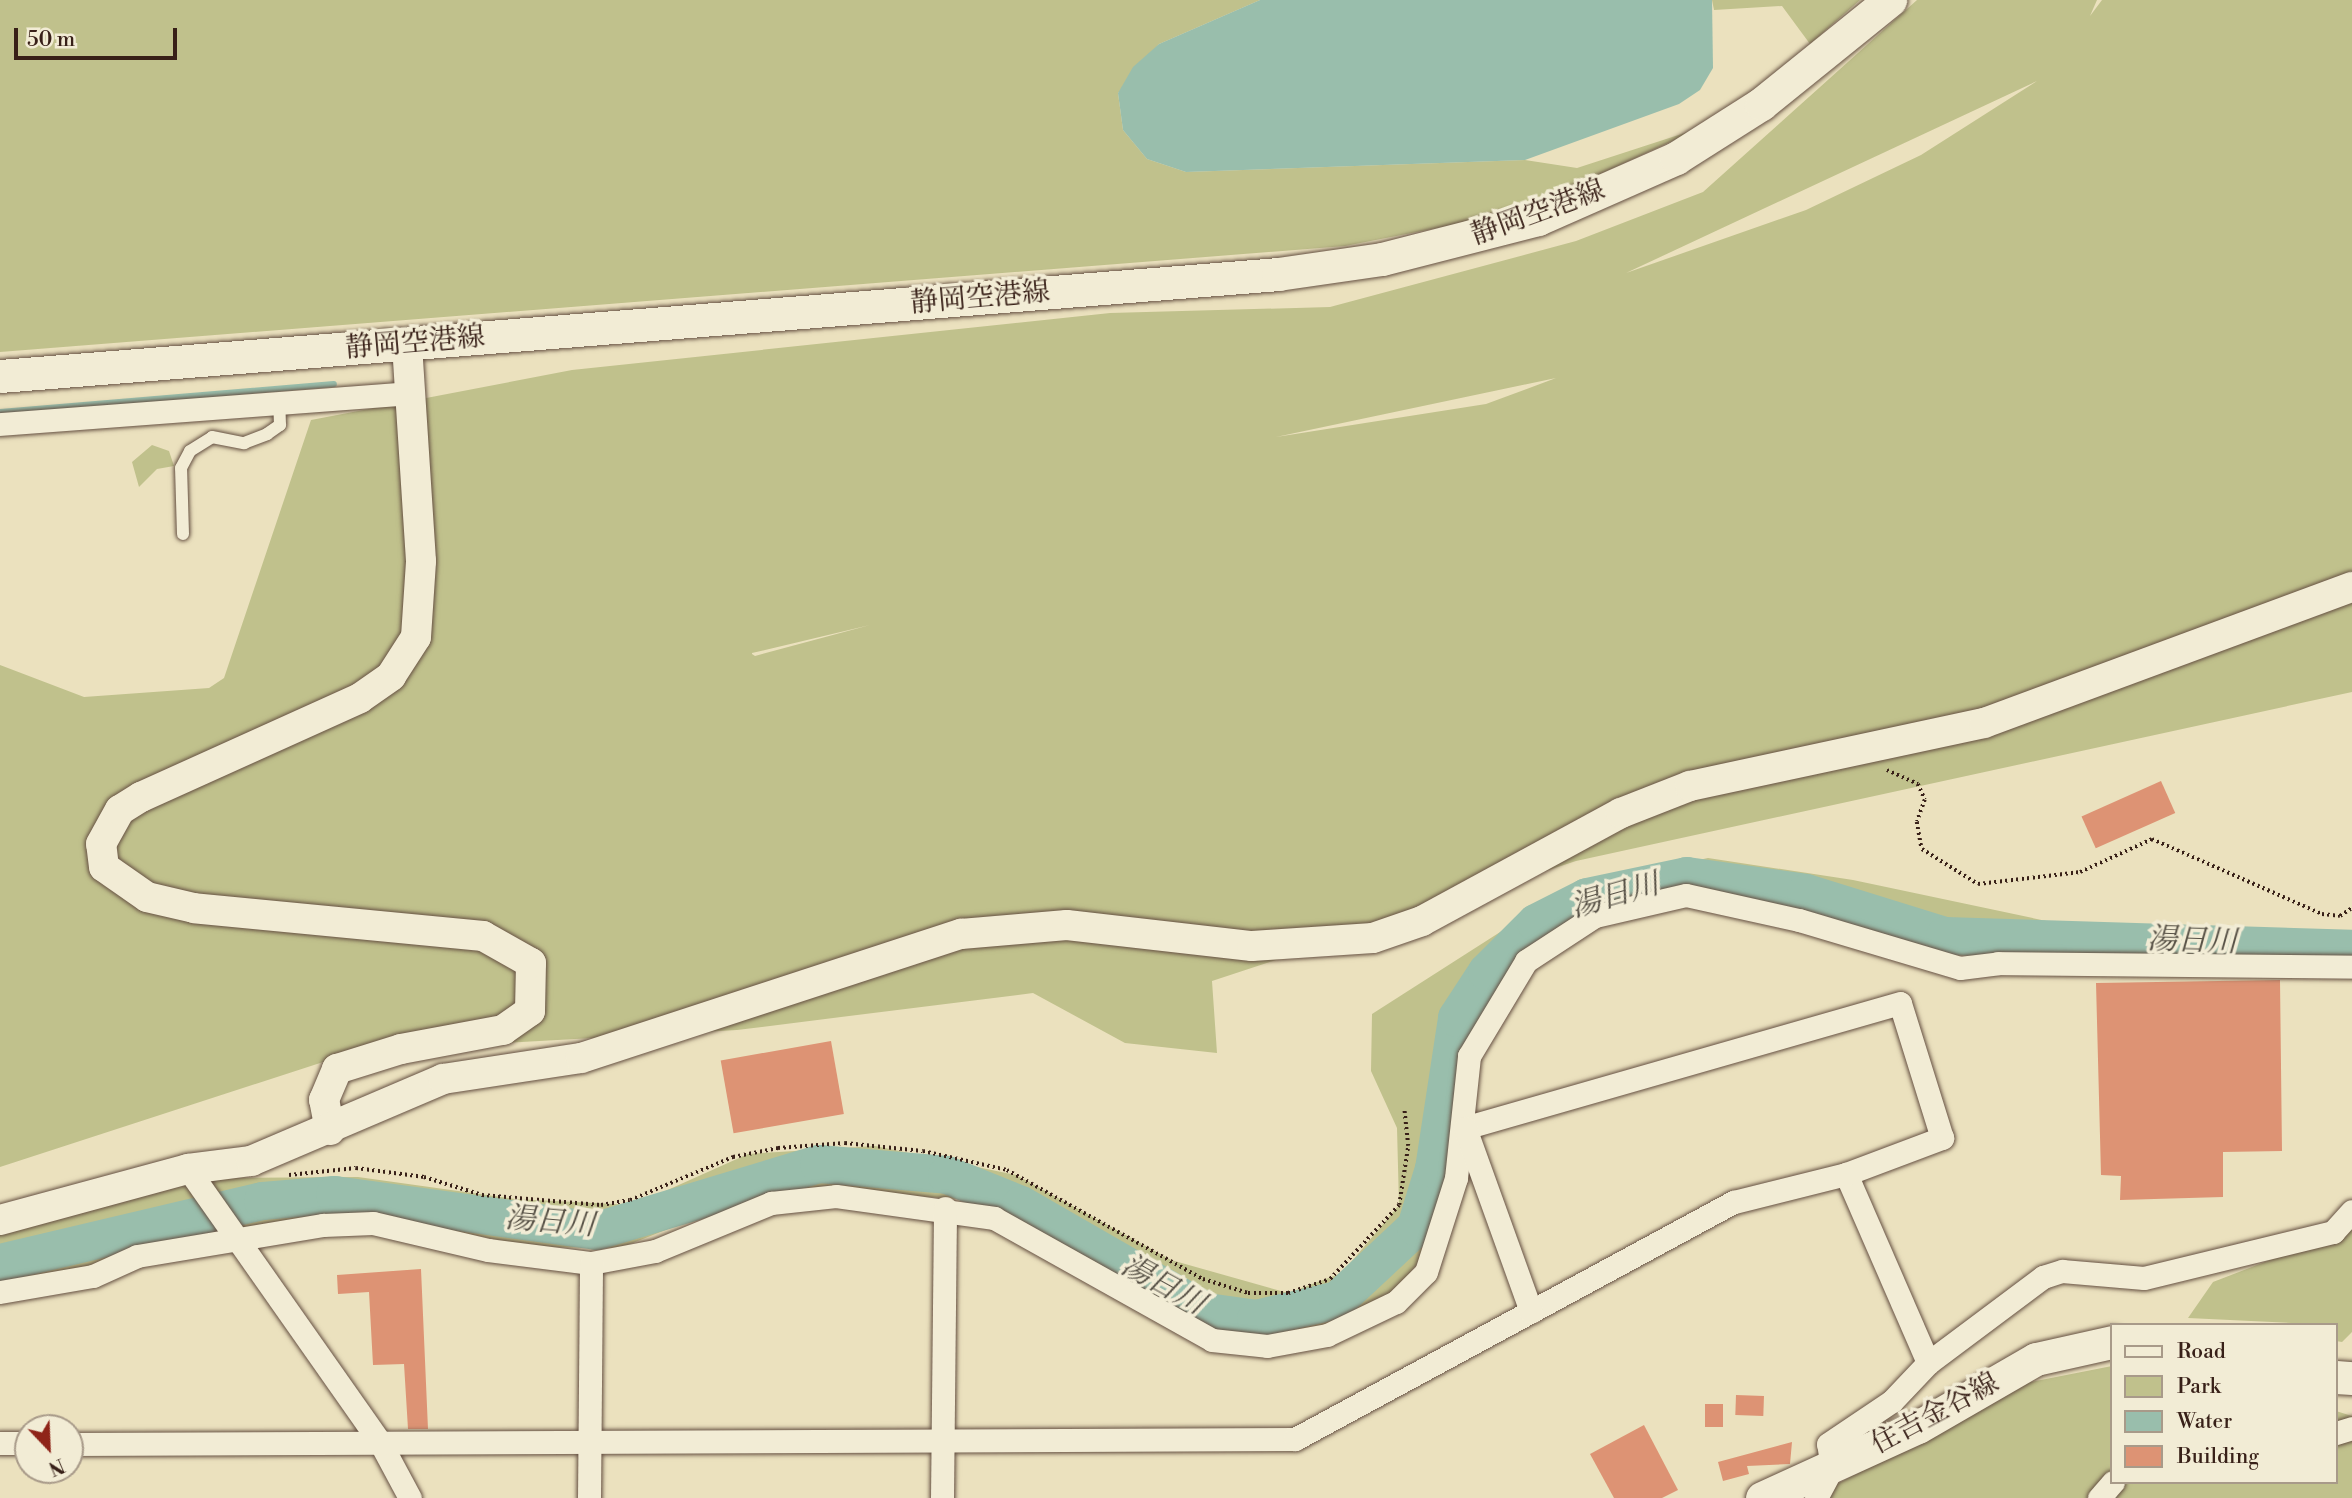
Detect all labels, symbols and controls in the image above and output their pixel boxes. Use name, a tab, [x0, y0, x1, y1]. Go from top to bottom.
scale bar	[18, 14, 180, 58]
text: 50 m	[27, 27, 75, 53]
street label: 静岡空港線	[1466, 173, 1610, 253]
street label: 静岡空港線	[909, 275, 1051, 321]
street label: 静岡空港線	[344, 320, 486, 366]
water label: 湯日川	[1567, 866, 1663, 926]
water label: 湯日川	[2146, 921, 2238, 961]
water label: 湯日川	[504, 1200, 596, 1244]
water label: 湯日川	[1115, 1247, 1211, 1323]
legend	[2110, 1323, 2338, 1484]
text: Road	[2177, 1339, 2226, 1365]
street label: 住吉金谷線	[1865, 1366, 2005, 1462]
text: Park	[2177, 1374, 2221, 1400]
text: Water	[2177, 1409, 2232, 1435]
north arrow	[14, 1414, 84, 1484]
text: Building	[2177, 1444, 2259, 1470]
text: N	[45, 1453, 68, 1480]

